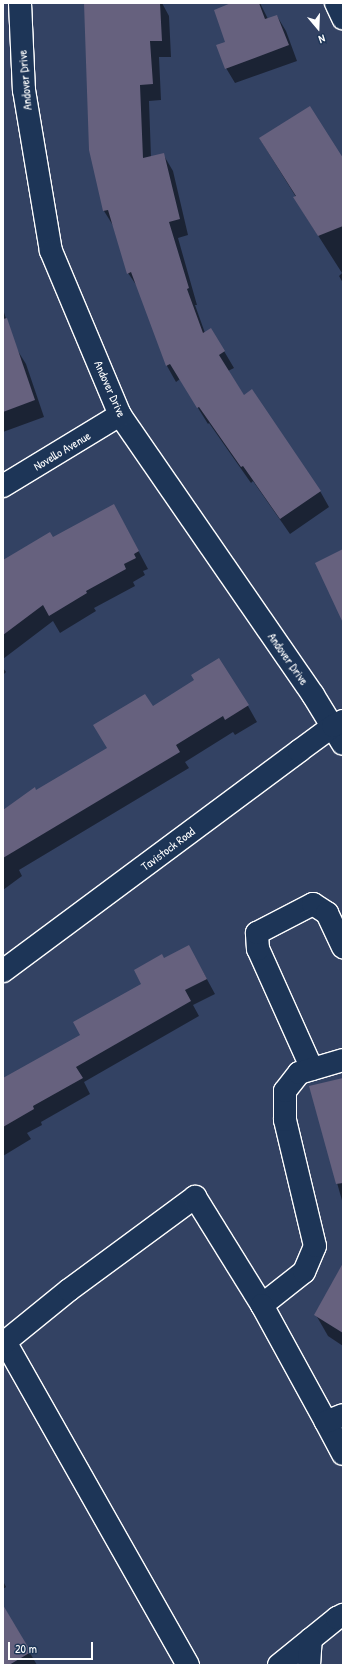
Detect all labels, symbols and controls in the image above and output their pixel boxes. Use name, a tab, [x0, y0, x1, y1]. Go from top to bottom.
north arrow	[298, 8, 338, 48]
text: N	[317, 32, 327, 47]
street label: Andover Drive	[15, 49, 35, 111]
street label: Andover Drive	[91, 359, 129, 419]
street label: Novello Avenue	[31, 428, 93, 474]
street label: Andover Drive	[265, 630, 311, 688]
street label: Tavistock Road	[138, 824, 198, 874]
scale bar	[10, 1634, 95, 1660]
text: 20 m	[15, 1640, 37, 1657]

